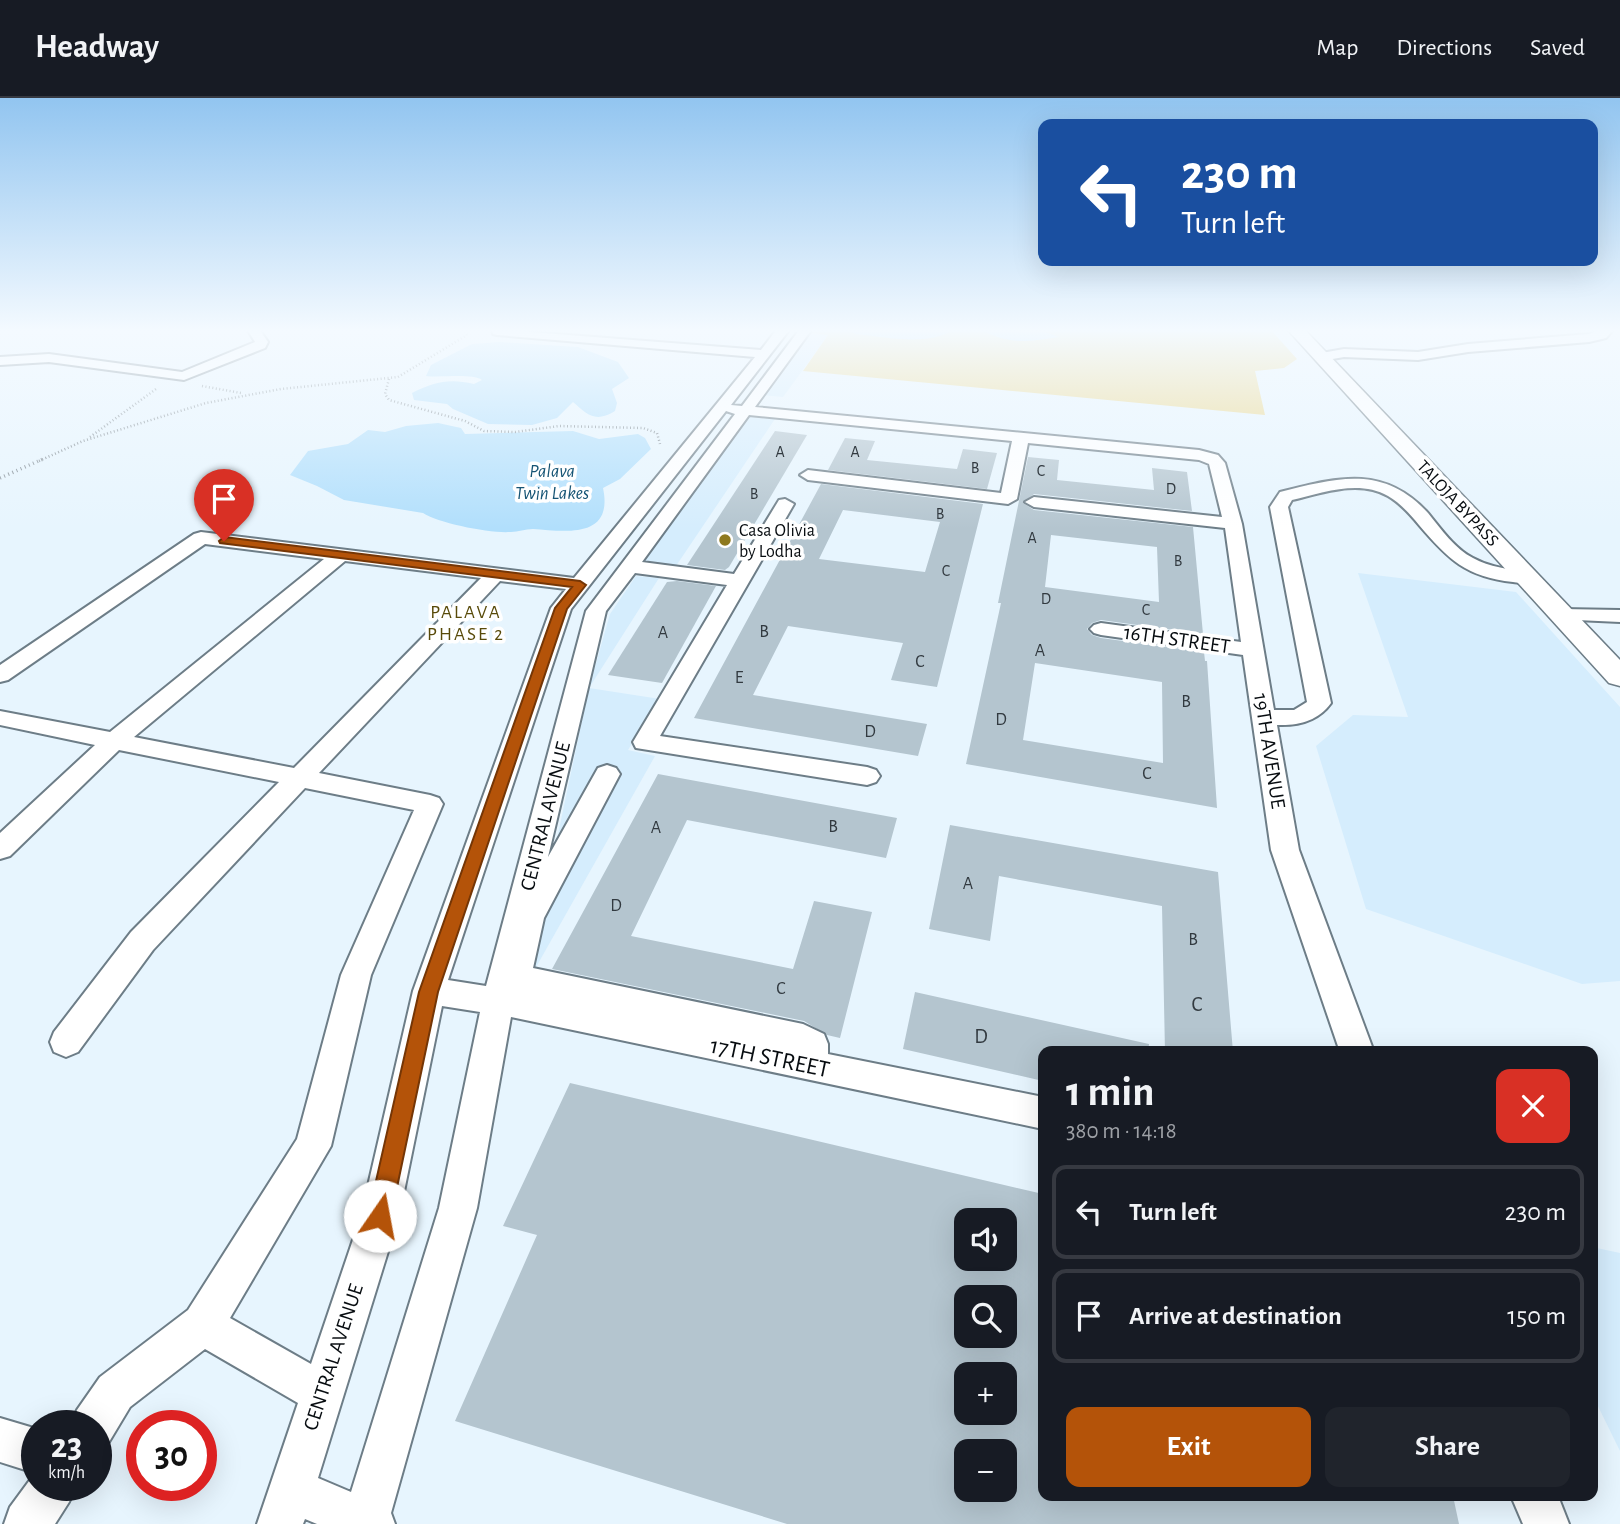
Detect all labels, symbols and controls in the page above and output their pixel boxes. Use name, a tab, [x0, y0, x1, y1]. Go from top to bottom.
text: Headway	[35, 31, 159, 64]
text: Map	[1316, 36, 1358, 60]
text: Directions	[1396, 36, 1492, 60]
text: Saved	[1530, 36, 1585, 60]
icon: left	[1066, 147, 1157, 238]
text: 230 m	[1181, 149, 1298, 198]
text: Turn left	[1181, 207, 1285, 239]
house number: A	[775, 444, 785, 460]
house number: A	[850, 444, 860, 460]
street label: TALOJA BYPASS	[1413, 457, 1502, 550]
house number: B	[971, 460, 979, 476]
water label: Palava Twin Lakes	[515, 462, 589, 503]
house number: C	[1037, 463, 1045, 479]
pin	[194, 469, 254, 541]
icon: arrive	[205, 480, 243, 518]
house number: D	[1166, 481, 1176, 497]
house number: B	[750, 486, 758, 502]
house number: B	[936, 506, 944, 522]
place label: Casa Olivia by Lodha	[739, 522, 815, 561]
house number: A	[1027, 530, 1037, 546]
marker: Casa Olivia by Lodha	[717, 532, 733, 548]
house number: B	[1174, 553, 1182, 569]
house number: C	[942, 563, 950, 579]
house number: D	[1041, 591, 1051, 607]
house number: C	[1142, 602, 1150, 618]
district label: PALAVA PHASE 2	[427, 603, 505, 644]
street label: 16TH STREET	[1122, 622, 1232, 657]
house number: B	[759, 623, 769, 641]
house number: A	[658, 624, 669, 642]
house number: A	[1035, 642, 1046, 660]
house number: C	[915, 653, 925, 671]
house number: E	[735, 669, 744, 687]
street label: 19TH AVENUE	[1250, 692, 1289, 810]
house number: B	[1181, 693, 1191, 711]
house number: D	[995, 711, 1007, 729]
house number: D	[864, 723, 876, 741]
street label: CENTRAL AVENUE	[517, 740, 574, 893]
house number: C	[1142, 765, 1152, 783]
house number: B	[828, 818, 838, 836]
house number: A	[651, 819, 662, 837]
house number: A	[963, 875, 974, 893]
house number: D	[610, 897, 622, 915]
house number: B	[1188, 931, 1198, 949]
house number: C	[776, 980, 786, 998]
house number: C	[1192, 994, 1203, 1015]
house number: D	[974, 1026, 988, 1047]
street label: 17TH STREET	[708, 1034, 832, 1082]
button: close	[1496, 1069, 1570, 1143]
text: 1 min	[1066, 1071, 1155, 1113]
text: 380 m · 14:18	[1066, 1120, 1177, 1143]
position arrow	[343, 1179, 417, 1253]
icon: left	[1070, 1193, 1108, 1231]
text: Turn left	[1129, 1199, 1217, 1225]
text: 230 m	[1505, 1199, 1566, 1225]
map controls	[954, 1208, 1017, 1502]
button: sound	[954, 1208, 1017, 1271]
street label: CENTRAL AVENUE	[300, 1281, 367, 1433]
button: search	[954, 1285, 1017, 1348]
icon: arrive	[1070, 1297, 1108, 1335]
text: Arrive at destination	[1129, 1303, 1342, 1329]
text: 150 m	[1507, 1303, 1566, 1329]
button: +	[954, 1362, 1017, 1425]
button: Exit	[1066, 1407, 1311, 1487]
button: Share	[1325, 1407, 1570, 1487]
speed limit sign: 30	[126, 1410, 217, 1501]
text: 23	[51, 1429, 82, 1464]
button: −	[954, 1439, 1017, 1502]
text: km/h	[48, 1464, 85, 1482]

